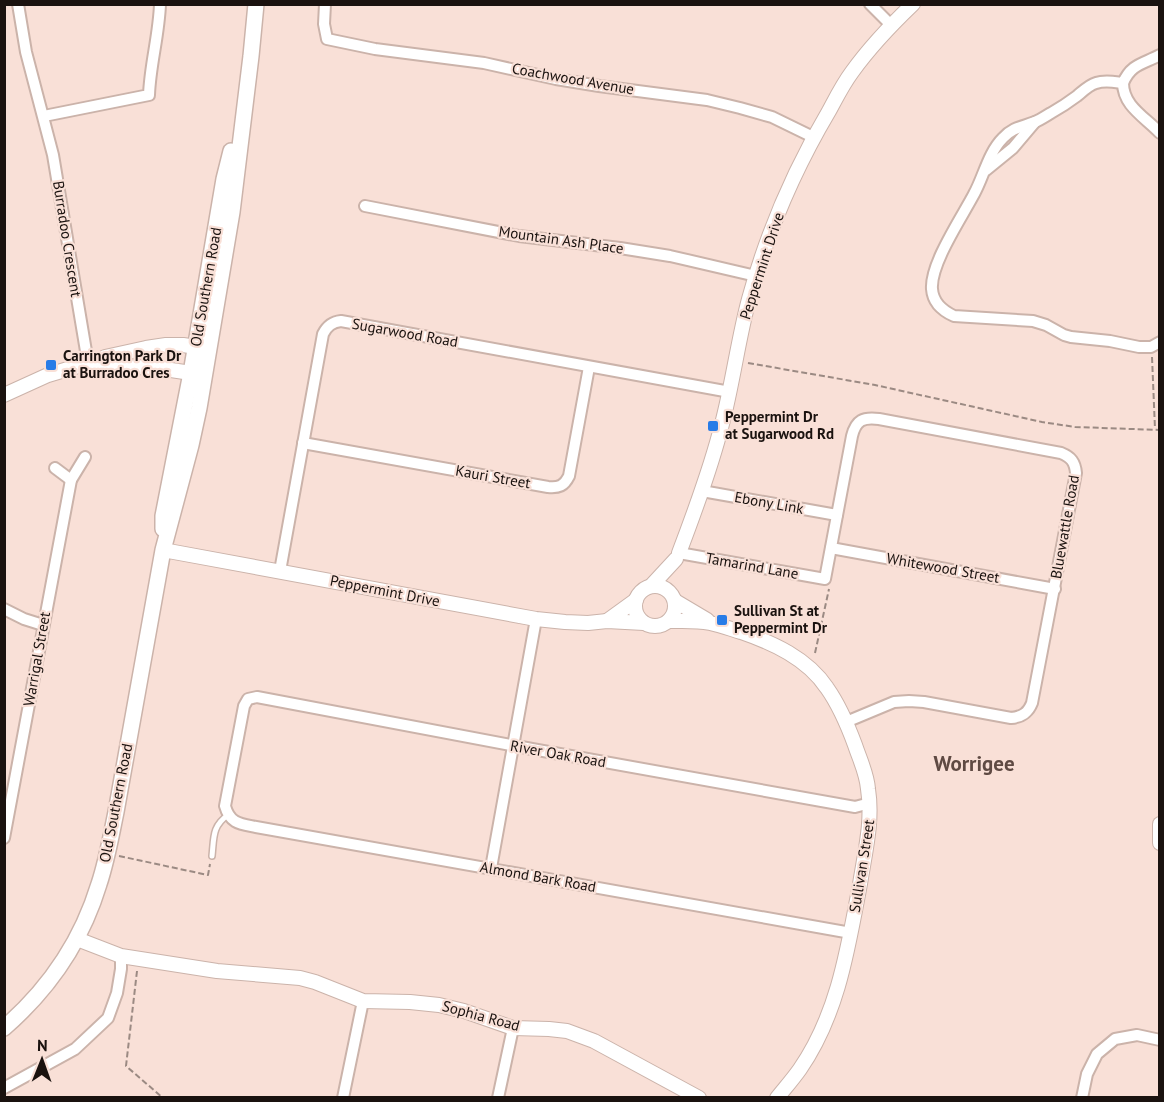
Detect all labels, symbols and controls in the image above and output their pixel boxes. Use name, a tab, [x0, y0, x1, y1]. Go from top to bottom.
street label: Coachwood Avenue	[510, 58, 636, 99]
street label: Burradoo Crescent	[49, 179, 86, 298]
street label: Peppermint Drive	[735, 210, 788, 322]
street label: Mountain Ash Place	[497, 221, 625, 258]
street label: Old Southern Road	[186, 226, 225, 348]
street label: Sugarwood Road	[351, 314, 460, 351]
place label: Carrington Park Dr at Burradoo Cres	[63, 346, 182, 382]
marker: Carrington Park Dr at Burradoo Cres	[44, 358, 58, 372]
place label: Peppermint Dr at Sugarwood Rd	[725, 407, 834, 443]
marker: Peppermint Dr at Sugarwood Rd	[706, 419, 720, 433]
street label: Kauri Street	[454, 461, 532, 492]
street label: Bluewattle Road	[1046, 474, 1083, 580]
street label: Ebony Link	[733, 487, 806, 518]
street label: Tamarind Lane	[704, 548, 800, 583]
street label: Whitewood Street	[885, 548, 1001, 587]
street label: Peppermint Drive	[329, 571, 442, 610]
place label: Sullivan St at Peppermint Dr	[734, 601, 828, 637]
street label: Warrigal Street	[19, 610, 54, 708]
marker: Sullivan St at Peppermint Dr	[715, 613, 729, 627]
street label: River Oak Road	[509, 736, 607, 771]
street label: Old Southern Road	[95, 742, 136, 864]
district label: Worrigee	[933, 750, 1015, 777]
street label: Sullivan Street	[845, 818, 878, 914]
street label: Almond Bark Road	[479, 857, 598, 896]
street label: Sophia Road	[440, 996, 522, 1035]
north arrow	[12, 1030, 72, 1090]
text: N	[37, 1035, 48, 1055]

